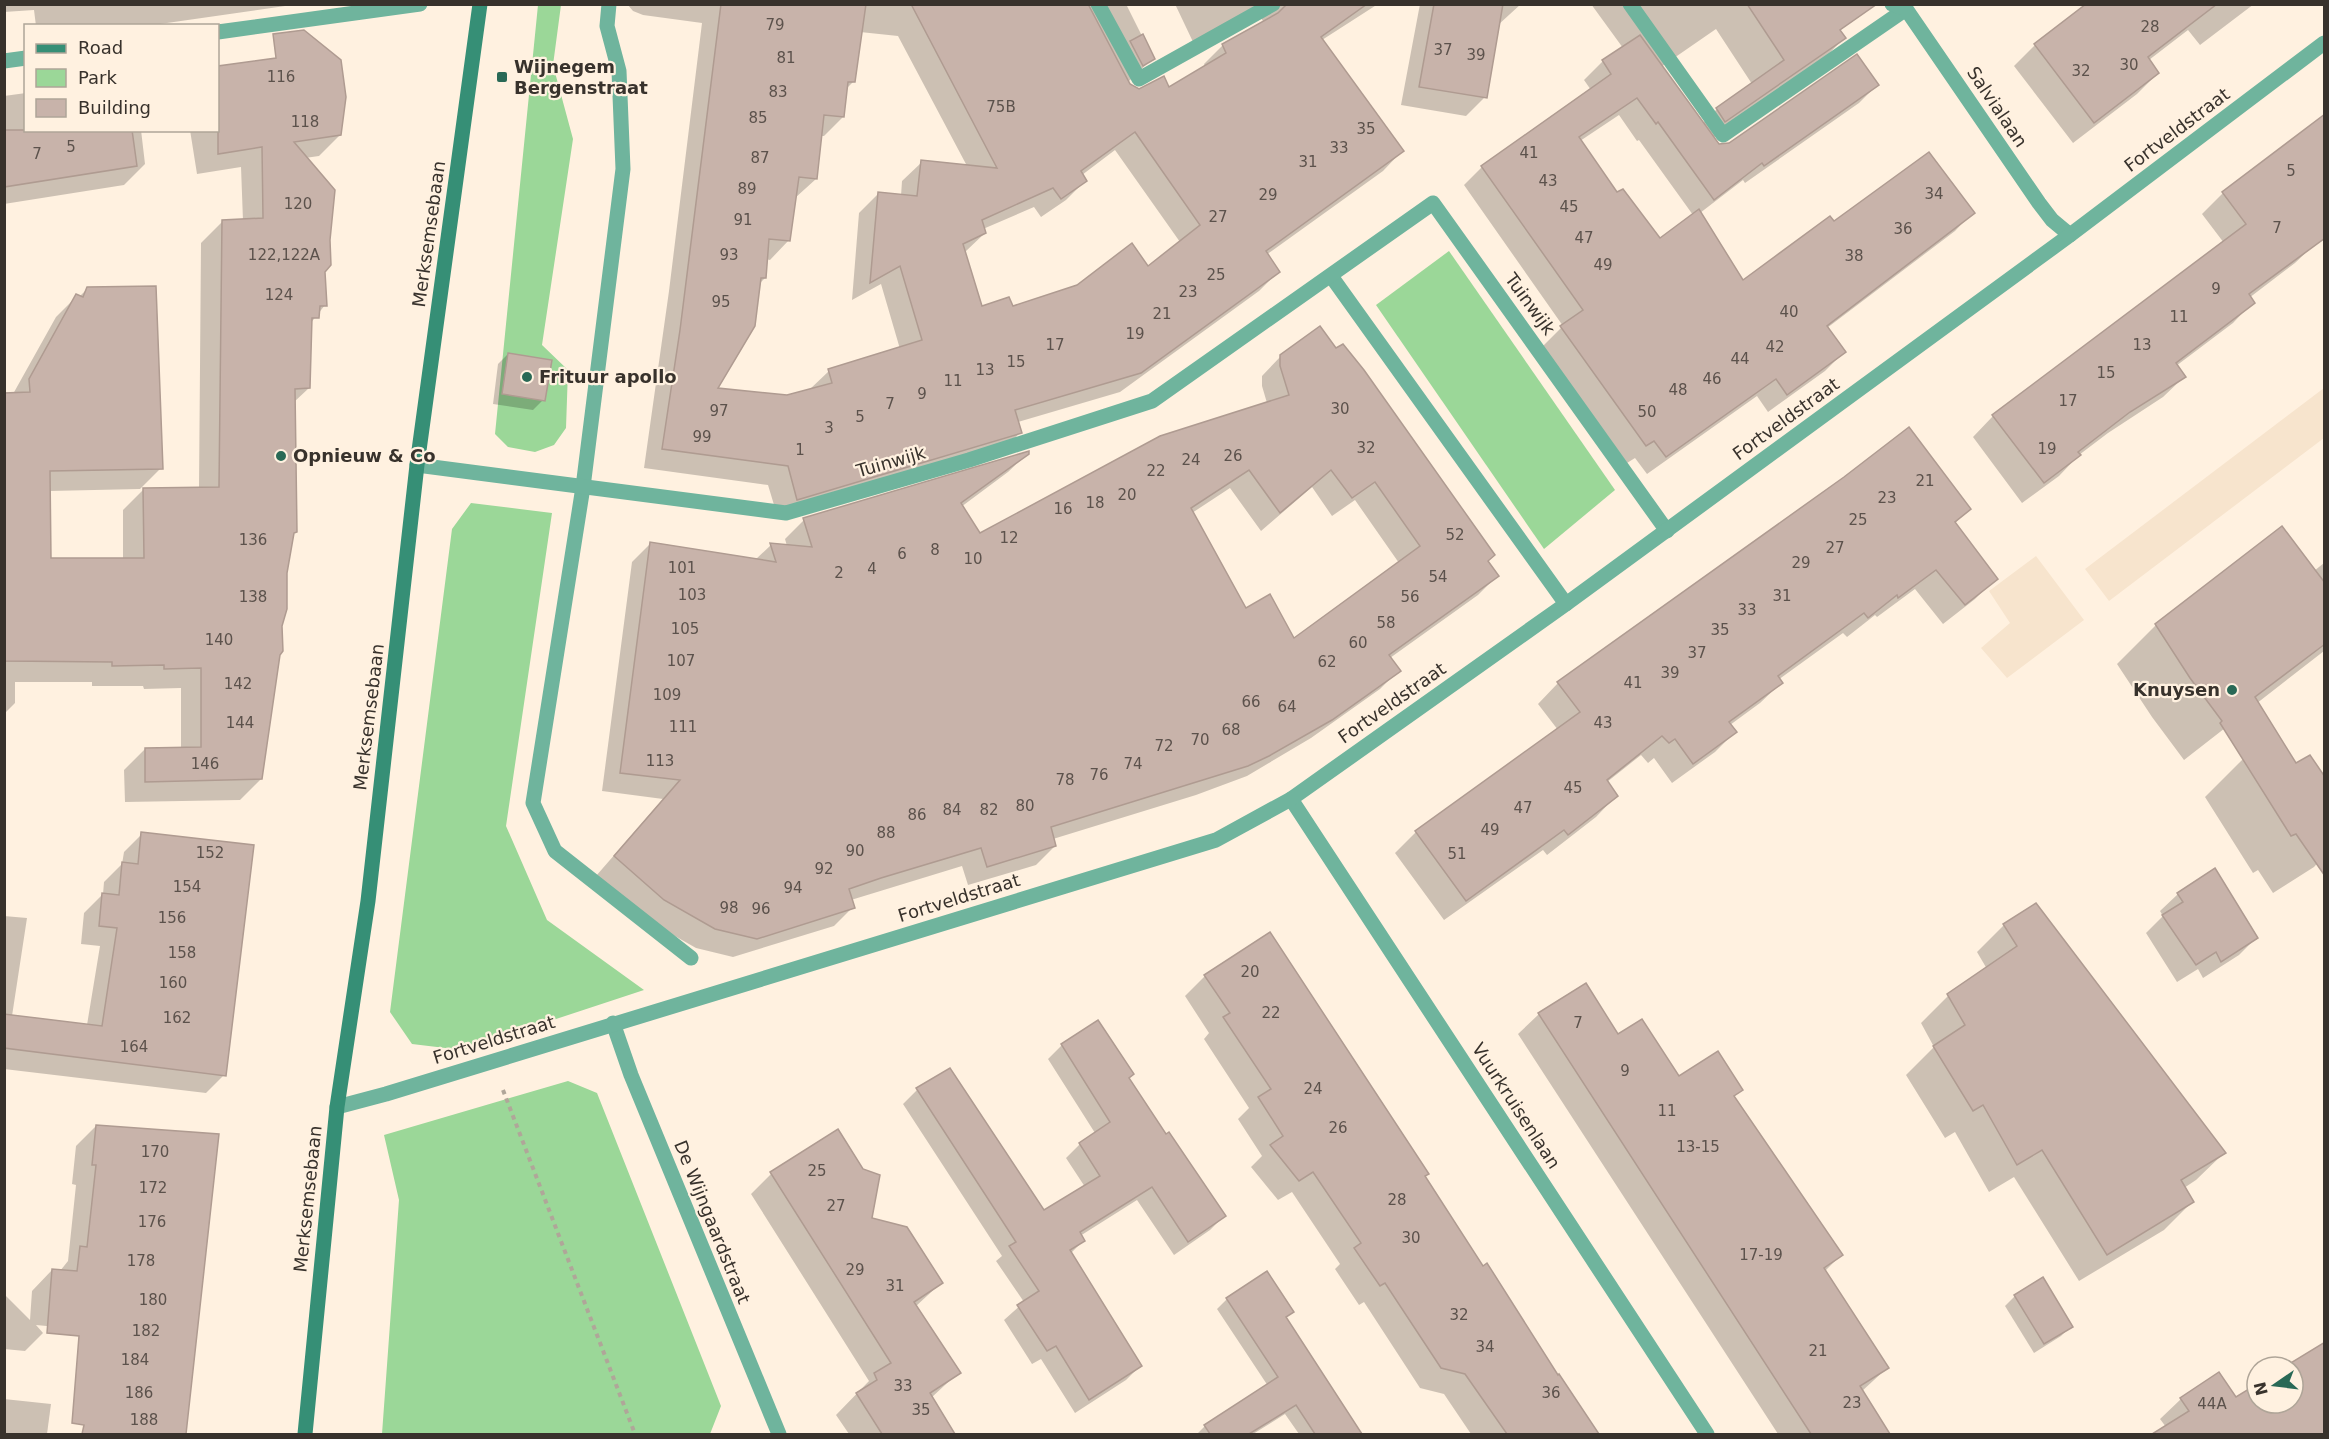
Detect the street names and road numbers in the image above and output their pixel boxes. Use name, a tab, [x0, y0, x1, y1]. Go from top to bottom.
street label: Salvialaan	[1963, 62, 2032, 151]
street label: Fortveldstraat	[2120, 83, 2233, 176]
street label: Merksemsebaan	[408, 159, 449, 309]
street label: Tuinwijk	[1500, 268, 1560, 339]
street label: Fortveldstraat	[1728, 373, 1843, 464]
street label: Tuinwijk	[853, 441, 929, 482]
street label: Merksemsebaan	[349, 642, 388, 792]
street label: Fortveldstraat	[1334, 658, 1449, 747]
street label: Fortveldstraat	[895, 869, 1022, 926]
street label: Fortveldstraat	[430, 1011, 557, 1068]
street label: Vuurkruisenlaan	[1468, 1039, 1565, 1173]
street label: Merksemsebaan	[289, 1124, 326, 1274]
street label: De Wijngaardstraat	[670, 1137, 755, 1307]

